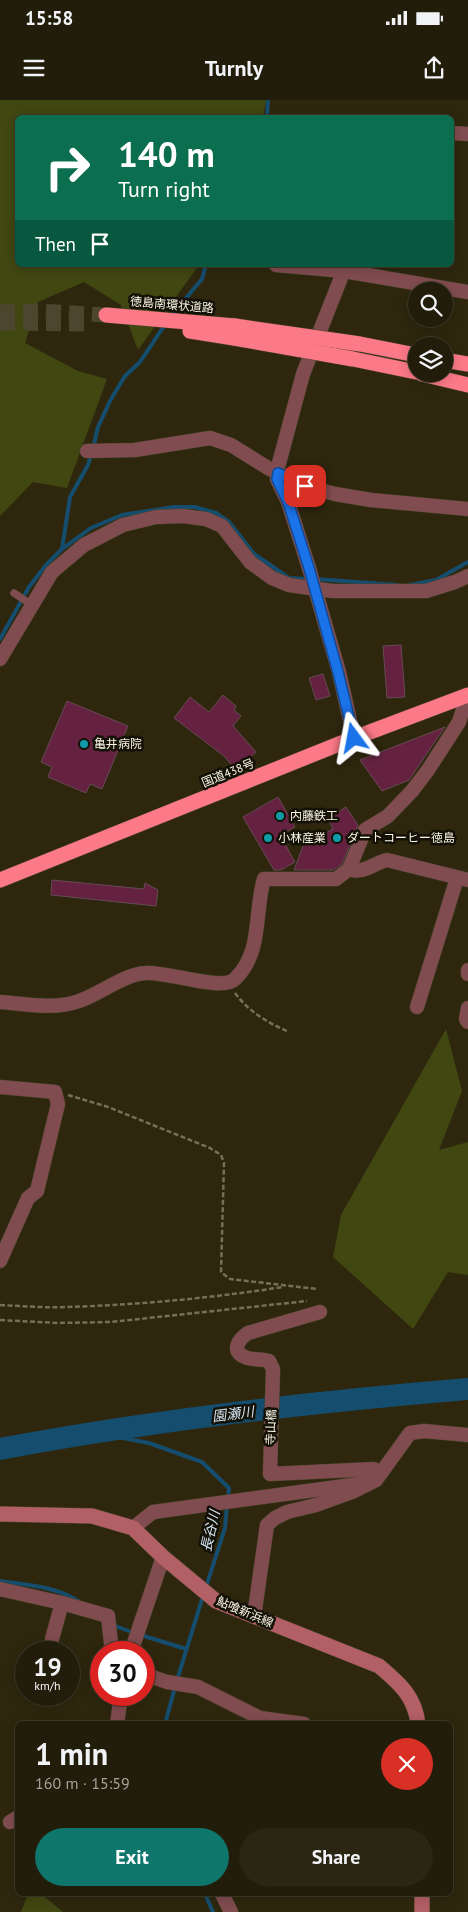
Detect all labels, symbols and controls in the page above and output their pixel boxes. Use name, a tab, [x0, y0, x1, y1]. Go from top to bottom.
text: 15:58	[25, 6, 73, 30]
icon: menu	[20, 54, 48, 82]
text: Turnly	[205, 54, 263, 82]
icon: share	[420, 54, 448, 82]
text: 140 m	[118, 131, 215, 177]
icon: right	[35, 135, 100, 200]
text: Turn right	[118, 175, 210, 203]
icon: arrive	[86, 230, 114, 258]
text: Then	[35, 232, 76, 256]
map controls	[408, 282, 453, 382]
button: search	[408, 282, 453, 327]
street label: 徳島南環状道路	[130, 293, 215, 316]
button: layers	[408, 337, 453, 382]
pin	[284, 465, 326, 507]
icon: arrive	[291, 472, 319, 500]
position arrow	[327, 711, 379, 763]
place label: 亀井病院	[94, 736, 142, 751]
marker: 亀井病院	[78, 738, 90, 750]
street label: 国道438号	[199, 755, 256, 790]
place label: 内藤鉄工	[290, 808, 338, 823]
marker: 内藤鉄工	[274, 810, 286, 822]
place label: 小林産業	[278, 830, 326, 845]
place label: ダートコーヒー徳島	[347, 830, 455, 845]
marker: 小林産業	[262, 832, 274, 844]
marker: ダートコーヒー徳島	[331, 832, 343, 844]
water label: 園瀬川	[211, 1402, 257, 1425]
street label: 寺山橋	[262, 1409, 279, 1445]
water label: 長谷川	[197, 1507, 224, 1553]
street label: 鮎喰新浜線	[215, 1593, 276, 1630]
speed limit sign: 30	[90, 1641, 155, 1706]
text: 19	[33, 1651, 62, 1683]
text: km/h	[34, 1678, 61, 1693]
text: 1 min	[35, 1734, 108, 1773]
button: close	[381, 1738, 433, 1790]
text: 160 m · 15:59	[35, 1773, 130, 1793]
button: Exit	[35, 1828, 229, 1886]
button: Share	[239, 1828, 433, 1886]

